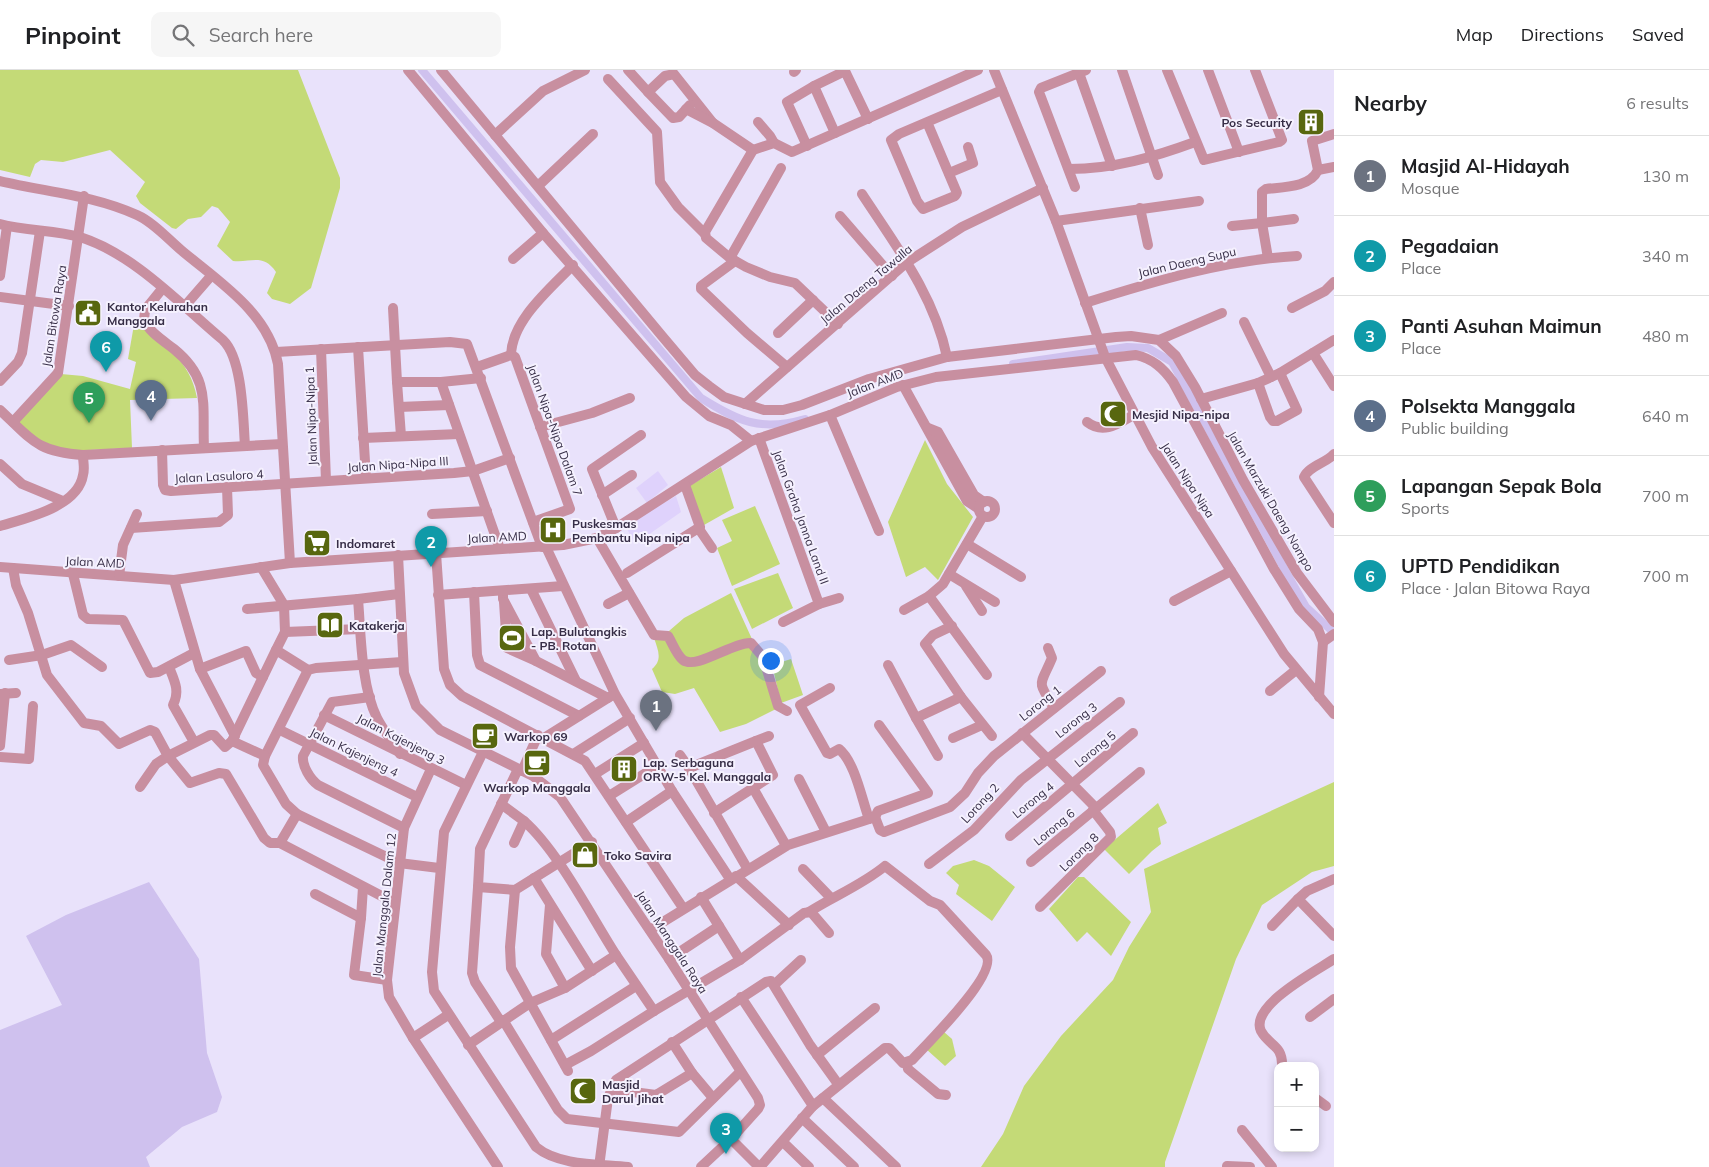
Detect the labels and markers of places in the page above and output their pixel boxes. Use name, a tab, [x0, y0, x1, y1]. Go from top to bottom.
building icon: Pos Security	[1296, 107, 1326, 137]
place label: Pos Security	[1221, 115, 1292, 130]
public building icon: Kantor Kelurahan Manggala	[73, 298, 103, 328]
place label: Kantor Kelurahan Manggala	[107, 299, 208, 328]
pin: 6	[90, 331, 122, 372]
pin: 4	[135, 380, 167, 421]
pin: 5	[73, 382, 105, 423]
mosque icon: Mesjid Nipa-nipa	[1098, 399, 1128, 429]
place label: Mesjid Nipa-nipa	[1132, 407, 1230, 422]
hospital icon: Puskesmas Pembantu Nipa nipa	[538, 515, 568, 545]
place label: Puskesmas Pembantu Nipa nipa	[572, 516, 690, 545]
pin: 2	[415, 526, 447, 567]
supermarket icon: Indomaret	[302, 528, 332, 558]
place label: Indomaret	[336, 536, 396, 551]
library icon: Katakerja	[315, 610, 345, 640]
place label: Katakerja	[349, 618, 405, 633]
sports icon: Lap. Bulutangkis - PB. Rotan	[497, 623, 527, 653]
place label: Lap. Bulutangkis - PB. Rotan	[531, 624, 627, 653]
pin: 1	[640, 690, 672, 731]
cafe icon: Warkop 69	[470, 721, 500, 751]
place label: Warkop 69	[504, 729, 568, 744]
cafe icon: Warkop Manggala	[522, 748, 552, 778]
building icon: Lap. Serbaguna ORW-5 Kel. Manggala	[609, 754, 639, 784]
place label: Lap. Serbaguna ORW-5 Kel. Manggala	[643, 755, 771, 784]
place label: Warkop Manggala	[483, 780, 591, 795]
shop icon: Toko Savira	[570, 840, 600, 870]
place label: Toko Savira	[604, 848, 671, 863]
mosque icon: Masjid Darul Jihat	[568, 1076, 598, 1106]
place label: Masjid Darul Jihat	[602, 1077, 664, 1106]
pin: 3	[710, 1113, 742, 1154]

